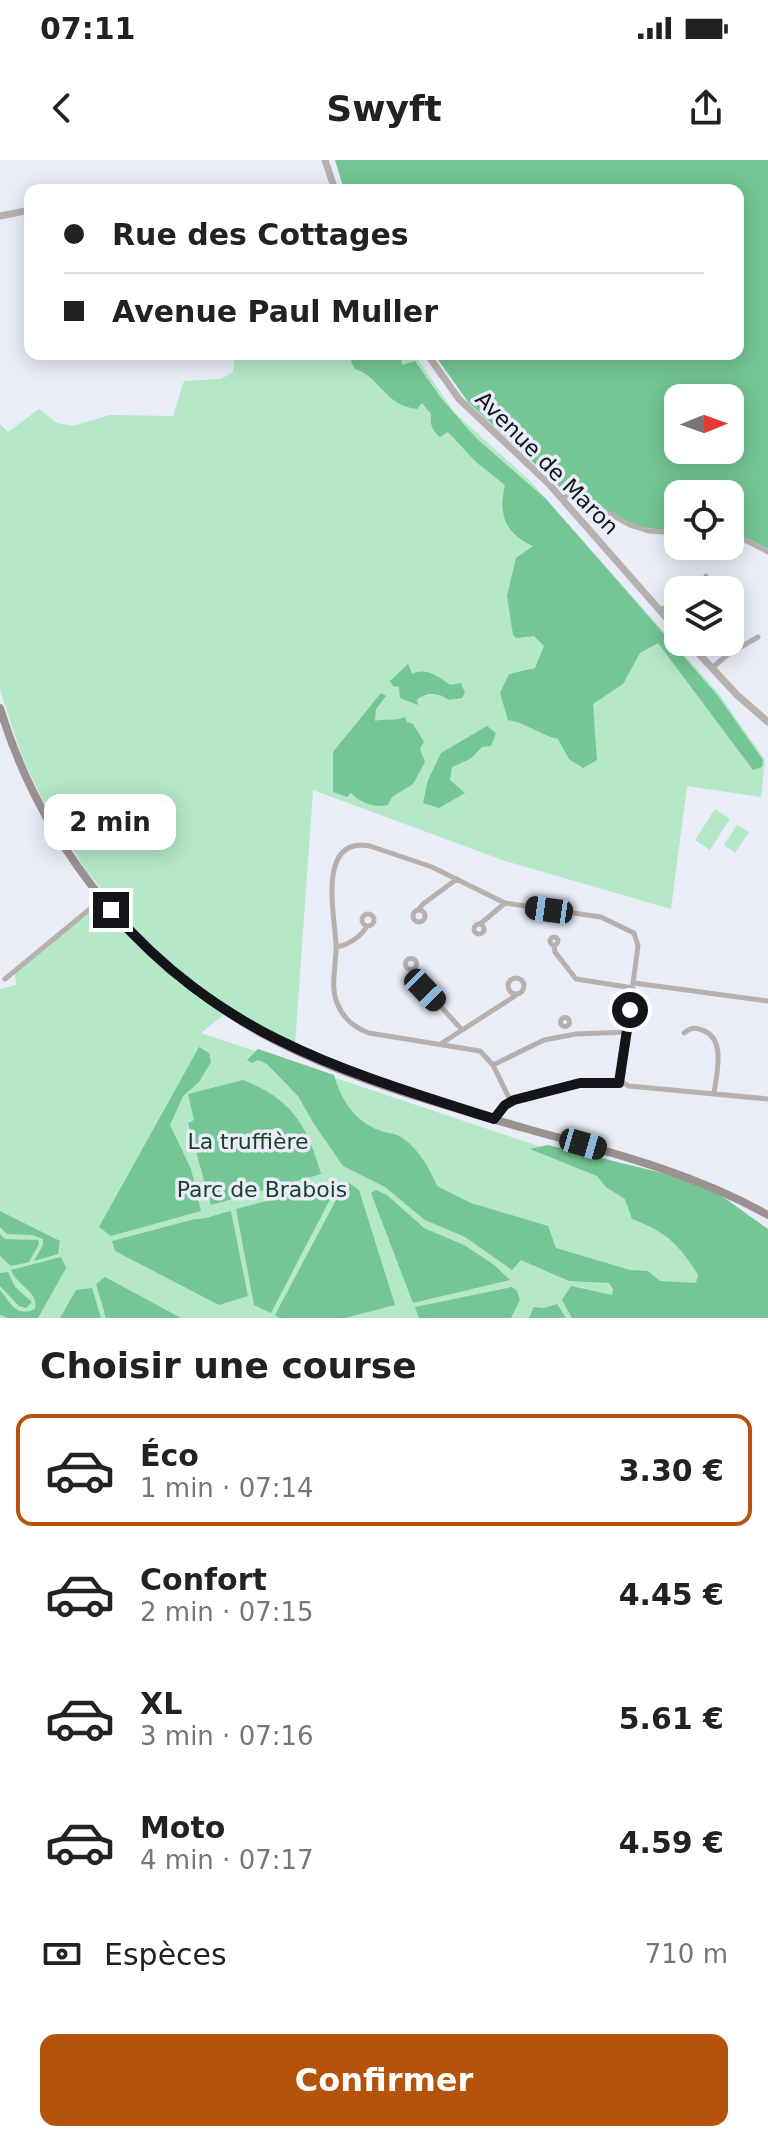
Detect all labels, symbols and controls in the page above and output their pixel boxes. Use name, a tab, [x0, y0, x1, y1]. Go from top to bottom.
text: 07:11	[40, 11, 136, 46]
icon: back	[40, 86, 84, 130]
icon: share	[684, 86, 728, 130]
text: Swyft	[326, 88, 442, 129]
text: Rue des Cottages	[112, 217, 409, 252]
text: Avenue Paul Muller	[112, 294, 438, 329]
north arrow	[664, 384, 744, 464]
map controls	[664, 384, 744, 656]
street label: Avenue de Maron	[470, 386, 624, 540]
button: locate	[664, 480, 744, 560]
button: layers	[664, 576, 744, 656]
callout: 2 min	[45, 794, 177, 850]
text: 2 min	[69, 807, 151, 837]
route end	[93, 892, 129, 928]
car	[524, 895, 574, 925]
car	[400, 964, 450, 1016]
route start	[612, 992, 648, 1028]
car	[557, 1126, 609, 1162]
park label: La truffière	[187, 1129, 309, 1154]
park label: Parc de Brabois	[177, 1177, 347, 1202]
text: Choisir une course	[40, 1345, 417, 1386]
icon: car	[44, 1434, 116, 1506]
text: Éco	[140, 1438, 199, 1473]
text: 3.30 €	[619, 1453, 724, 1488]
text: 1 min · 07:14	[140, 1473, 314, 1503]
icon: car	[44, 1558, 116, 1630]
text: Confort	[140, 1562, 267, 1597]
text: 4.45 €	[619, 1577, 724, 1612]
text: 2 min · 07:15	[140, 1597, 314, 1627]
icon: car	[44, 1682, 116, 1754]
text: XL	[140, 1686, 182, 1721]
text: 5.61 €	[619, 1701, 724, 1736]
text: 3 min · 07:16	[140, 1721, 314, 1751]
icon: car	[44, 1806, 116, 1878]
text: Moto	[140, 1810, 225, 1845]
text: 4.59 €	[619, 1825, 724, 1860]
text: 4 min · 07:17	[140, 1845, 314, 1875]
icon: cash	[40, 1932, 84, 1976]
text: Espèces	[104, 1937, 227, 1972]
text: 710 m	[645, 1939, 728, 1969]
button: Confirmer	[40, 2034, 728, 2126]

